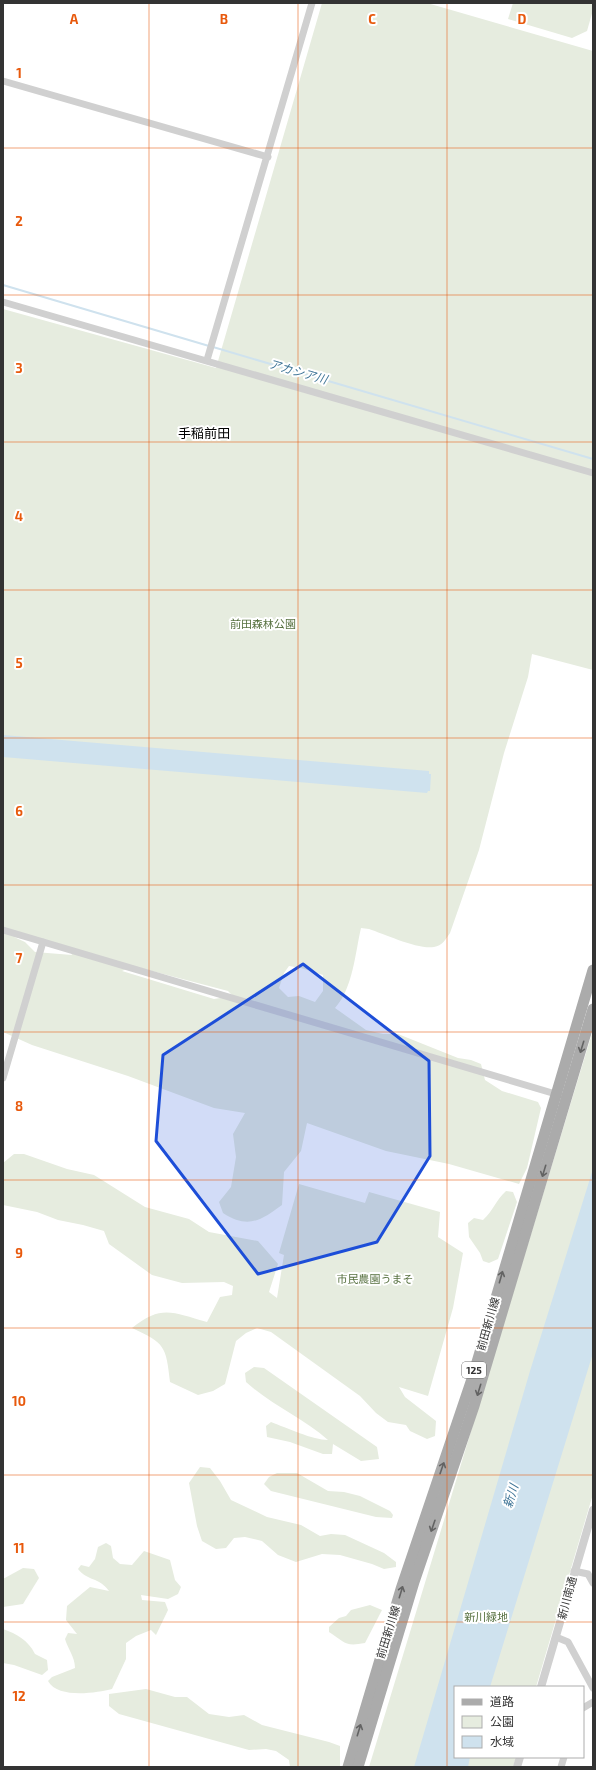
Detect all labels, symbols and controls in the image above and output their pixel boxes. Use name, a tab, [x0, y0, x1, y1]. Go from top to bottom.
text: A	[70, 11, 79, 27]
text: B	[220, 11, 228, 27]
text: C	[368, 11, 376, 27]
text: D	[518, 11, 527, 27]
text: 1	[16, 65, 22, 81]
text: 2	[15, 213, 23, 229]
water label: アカシア川	[268, 356, 331, 387]
text: 3	[15, 360, 23, 376]
district label: 手稲前田	[178, 425, 230, 441]
text: 4	[15, 508, 23, 524]
park label: 前田森林公園	[230, 617, 296, 630]
text: 5	[15, 655, 23, 671]
text: 6	[15, 803, 23, 819]
text: 7	[16, 950, 23, 966]
one-way arrow	[578, 1040, 585, 1053]
text: 8	[15, 1098, 23, 1114]
one-way arrow	[540, 1164, 547, 1177]
text: 9	[15, 1245, 23, 1261]
one-way arrow	[498, 1271, 505, 1284]
park label: 市民農園うまそ	[337, 1272, 414, 1285]
street label: 前田新川線	[474, 1296, 501, 1352]
road number: 125	[462, 1362, 486, 1378]
one-way arrow	[475, 1383, 482, 1396]
text: 10	[12, 1393, 26, 1409]
one-way arrow	[438, 1463, 446, 1475]
water label: 新川	[500, 1480, 521, 1509]
one-way arrow	[429, 1520, 437, 1532]
text: 11	[13, 1540, 25, 1556]
street label: 新川南通	[555, 1575, 578, 1621]
one-way arrow	[398, 1585, 405, 1598]
street label: 前田新川線	[373, 1604, 402, 1660]
park label: 新川緑地	[464, 1610, 508, 1623]
legend	[454, 1686, 584, 1758]
text: 12	[12, 1688, 26, 1704]
text: 道路	[490, 1694, 514, 1708]
text: 公園	[490, 1714, 514, 1728]
one-way arrow	[356, 1723, 363, 1736]
text: 水域	[490, 1734, 514, 1748]

